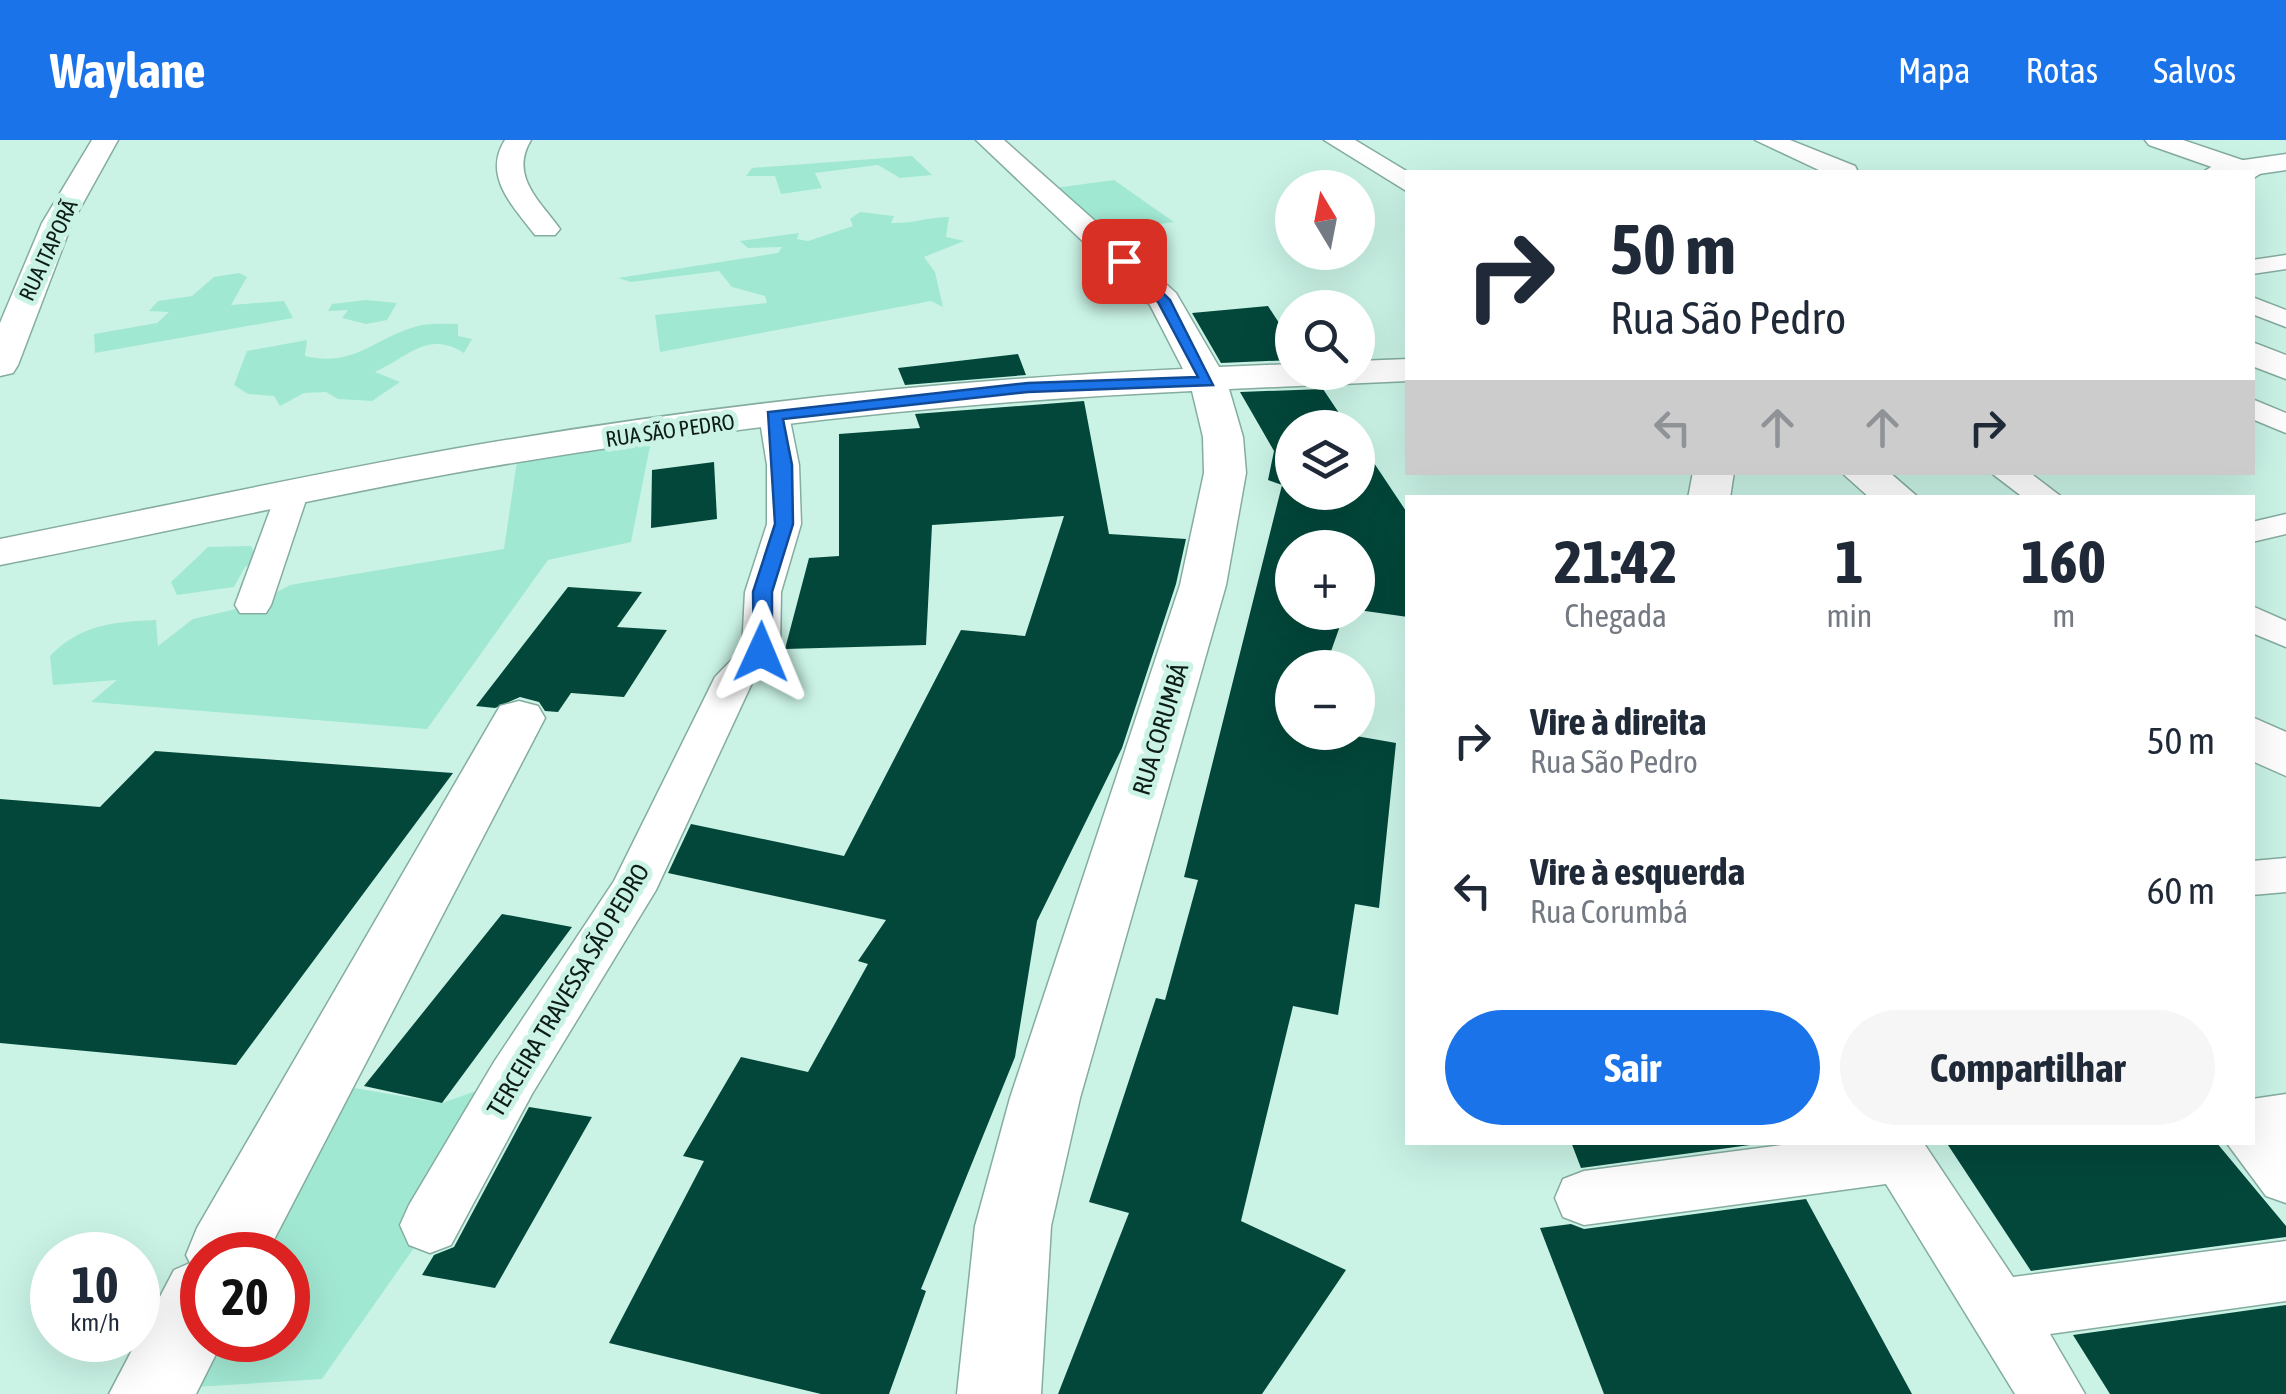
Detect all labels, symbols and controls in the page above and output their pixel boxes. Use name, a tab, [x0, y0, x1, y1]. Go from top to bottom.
text: Waylane	[50, 43, 206, 98]
text: Mapa	[1898, 50, 1971, 90]
text: Rotas	[2026, 50, 2098, 90]
text: Salvos	[2153, 50, 2236, 90]
north arrow	[1275, 170, 1375, 270]
map controls	[1275, 170, 1375, 750]
street label: RUA ITAPORÃ	[13, 195, 83, 305]
text: 50 m	[1610, 209, 1736, 289]
icon: right	[1445, 210, 1575, 340]
pin	[1082, 219, 1167, 304]
icon: arrive	[1097, 234, 1152, 289]
button: search	[1275, 290, 1375, 390]
text: Rua São Pedro	[1610, 292, 1846, 344]
icon: left	[1645, 400, 1700, 455]
icon: ahead	[1750, 400, 1805, 455]
icon: ahead	[1855, 400, 1910, 455]
icon: right	[1960, 400, 2015, 455]
street label: RUA SÃO PEDRO	[604, 408, 736, 452]
button: layers	[1275, 410, 1375, 510]
text: 21:42	[1554, 527, 1677, 596]
text: 1	[1835, 527, 1864, 596]
text: 160	[2021, 527, 2106, 596]
button: +	[1275, 530, 1375, 630]
text: Chegada	[1564, 597, 1667, 634]
text: min	[1826, 597, 1872, 634]
text: m	[2052, 597, 2075, 634]
position arrow	[709, 600, 813, 704]
button: −	[1275, 650, 1375, 750]
street label: RUA CORUMBÁ	[1127, 659, 1194, 798]
text: Vire à direita	[1530, 700, 1706, 743]
icon: right	[1445, 713, 1500, 768]
text: 50 m	[2147, 719, 2215, 762]
text: Rua São Pedro	[1530, 743, 1698, 780]
text: Vire à esquerda	[1530, 850, 1745, 893]
street label: TERCEIRA TRAVESSA SÃO PEDRO	[481, 859, 655, 1121]
icon: left	[1445, 863, 1500, 918]
text: 60 m	[2147, 869, 2215, 912]
text: Rua Corumbá	[1530, 893, 1688, 930]
button: Sair	[1445, 1010, 1820, 1125]
button: Compartilhar	[1840, 1010, 2215, 1125]
speed limit sign: 20	[180, 1232, 310, 1362]
text: 10	[71, 1256, 118, 1314]
text: km/h	[70, 1308, 120, 1336]

